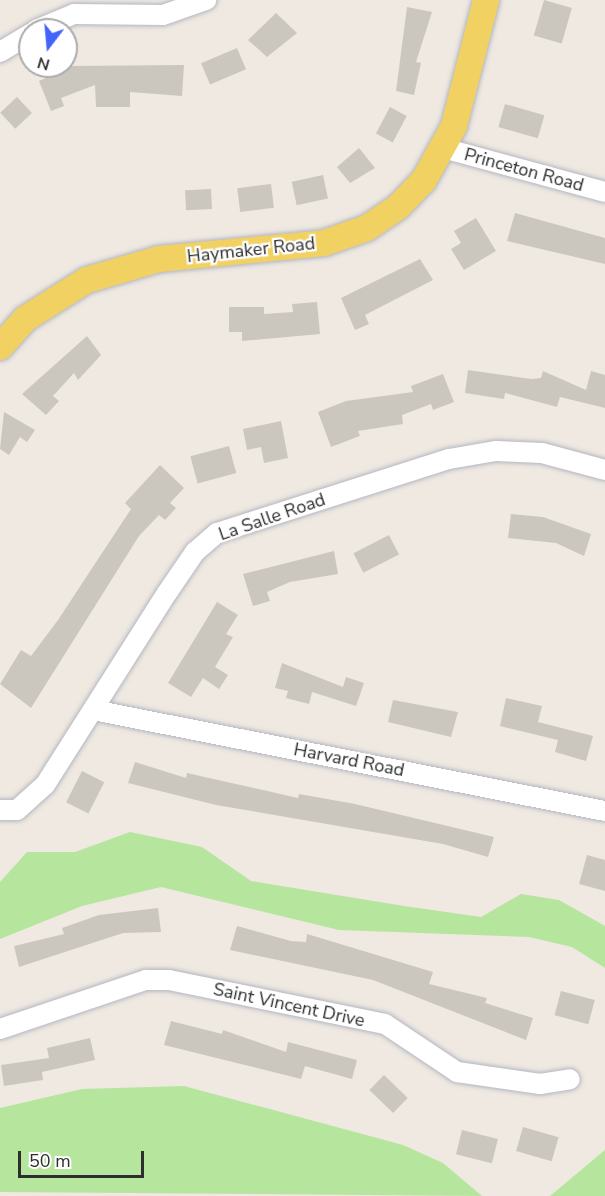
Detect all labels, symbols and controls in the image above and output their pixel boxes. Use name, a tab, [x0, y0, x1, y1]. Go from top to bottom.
north arrow	[18, 18, 78, 78]
text: N	[35, 51, 52, 76]
street label: Princeton Road	[462, 144, 586, 196]
street label: Haymaker Road	[186, 233, 316, 267]
street label: La Salle Road	[216, 489, 328, 545]
street label: Harvard Road	[292, 739, 406, 781]
street label: Saint Vincent Drive	[211, 978, 367, 1032]
scale bar	[21, 1139, 147, 1177]
text: 50 m	[29, 1149, 71, 1173]

